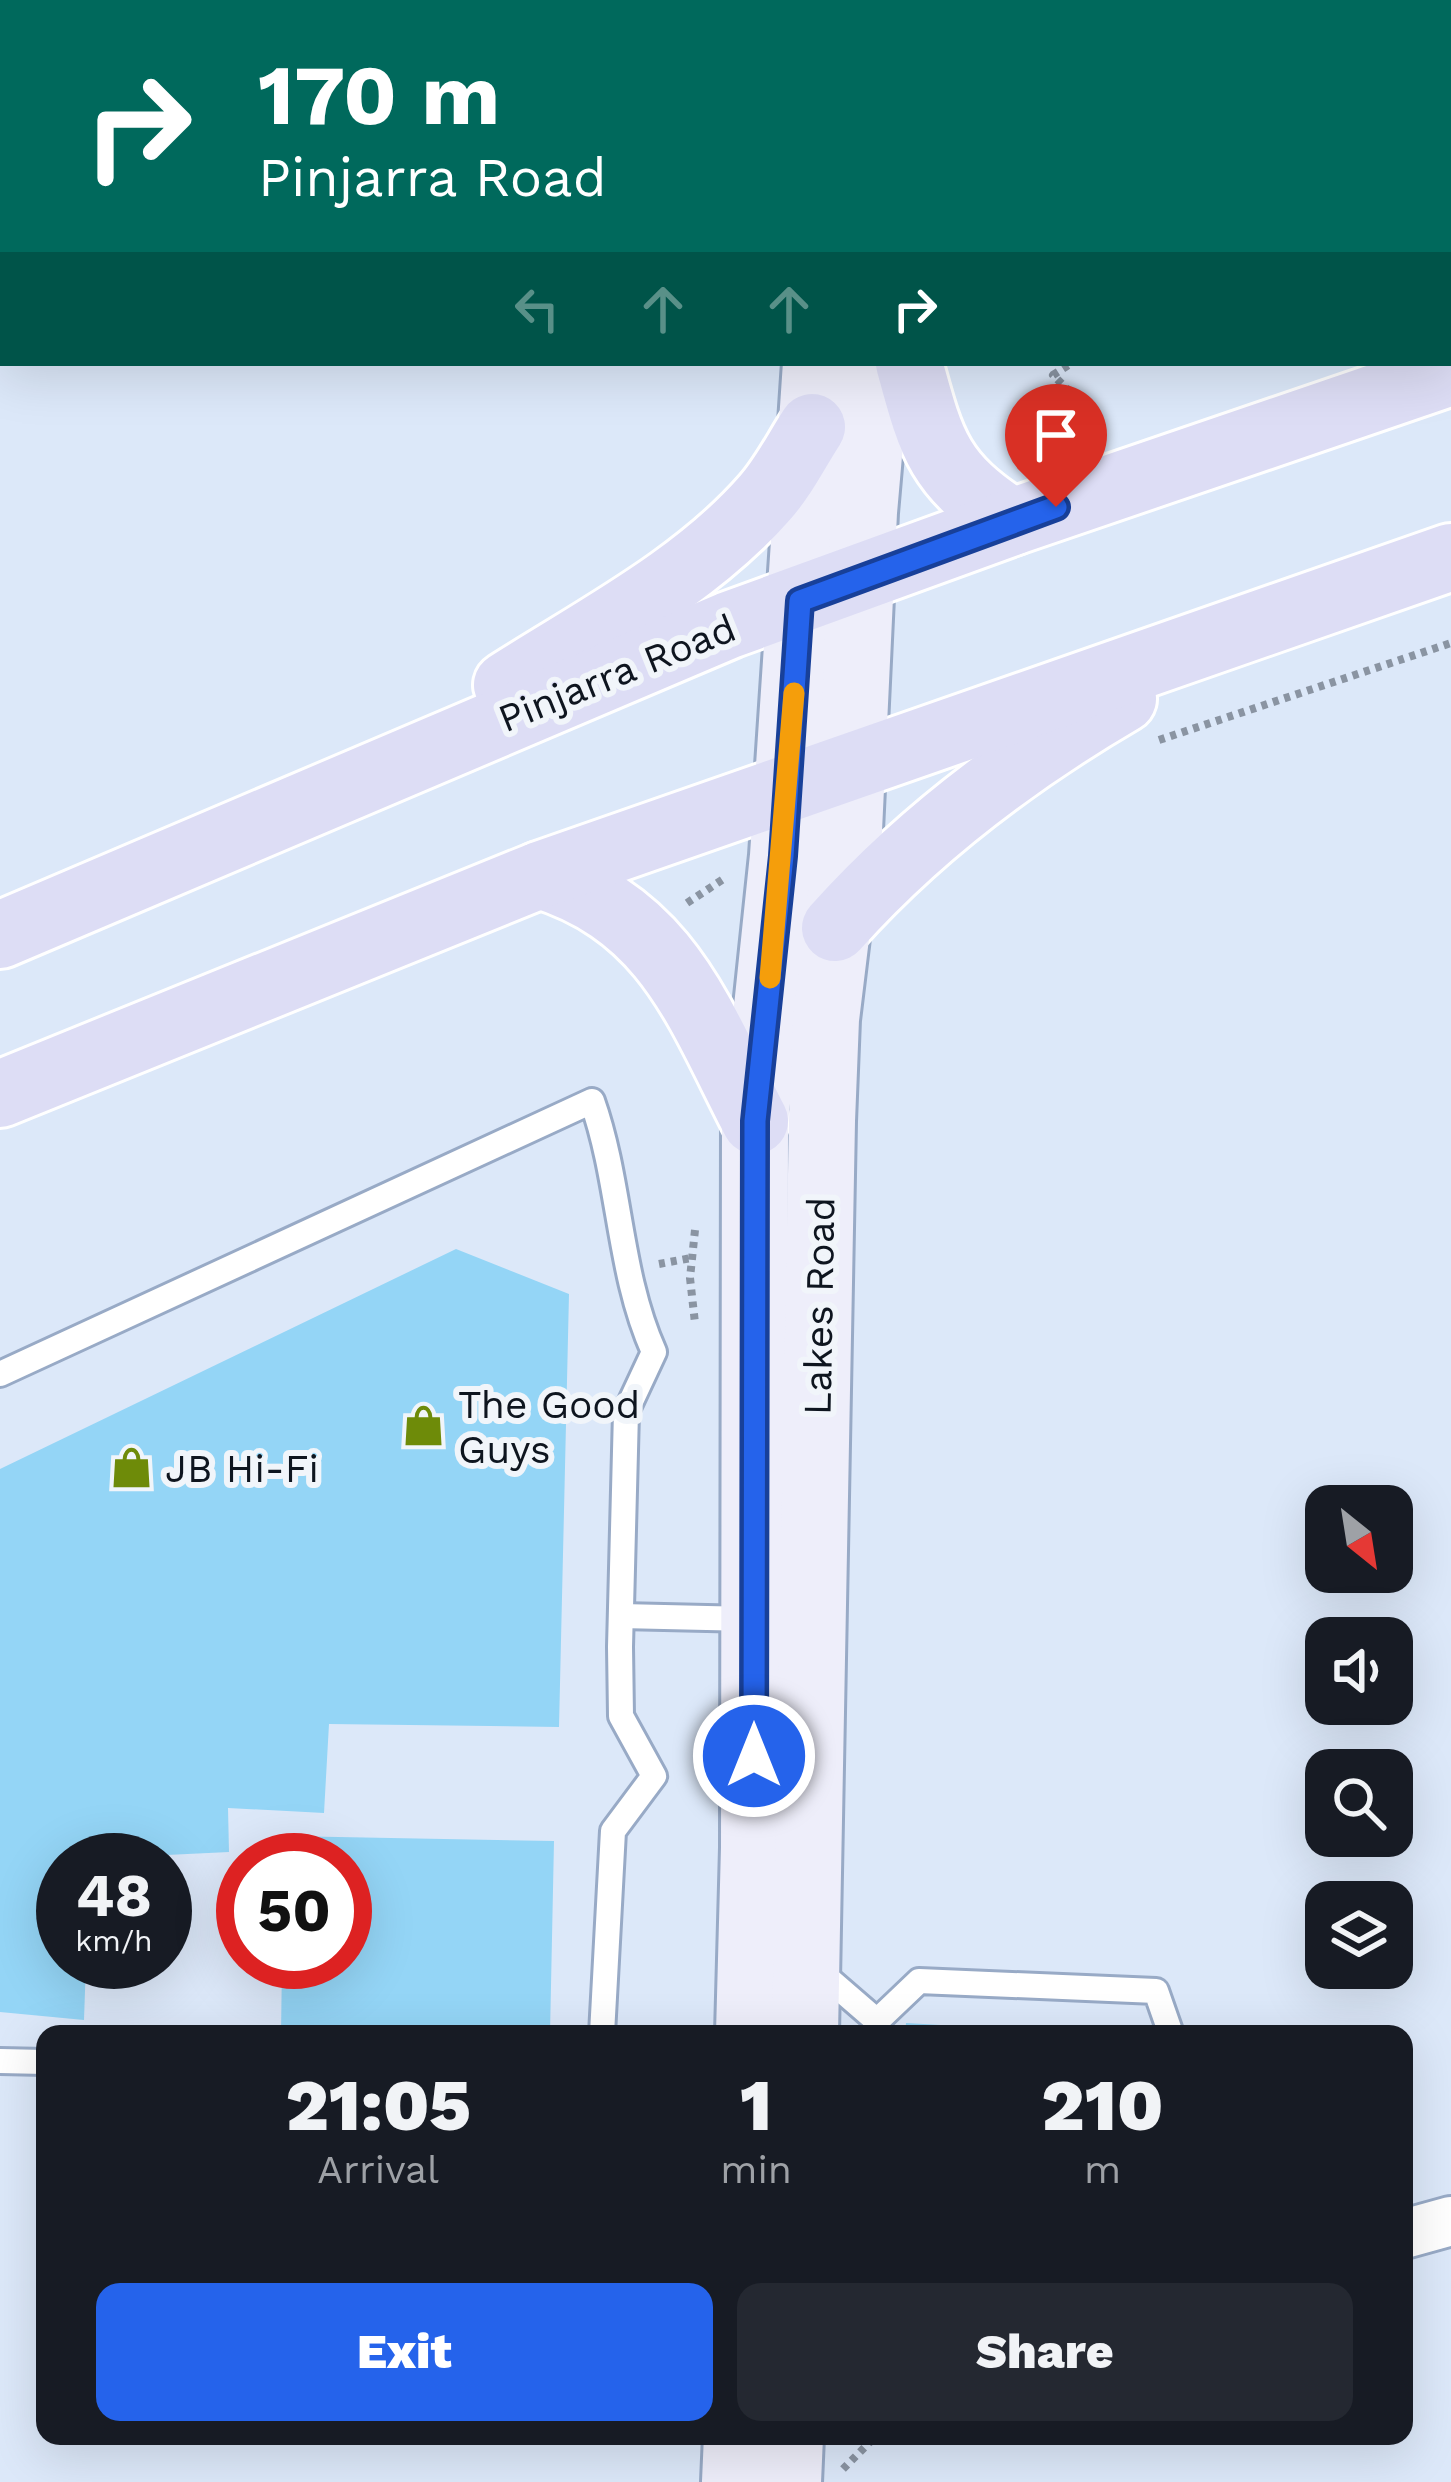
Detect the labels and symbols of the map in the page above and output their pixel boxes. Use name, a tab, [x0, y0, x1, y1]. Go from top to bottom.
pin	[1005, 384, 1107, 507]
street label: Pinjarra Road	[492, 605, 742, 741]
street label: Lakes Road	[795, 1196, 843, 1416]
place label: The Good Guys	[458, 1382, 640, 1472]
shop icon: The Good Guys	[401, 1403, 447, 1449]
shop icon: JB Hi-Fi	[108, 1445, 154, 1491]
place label: JB Hi-Fi	[165, 1446, 319, 1491]
north arrow	[1305, 1485, 1413, 1593]
position arrow	[691, 1693, 817, 1819]
speed limit sign: 50	[216, 1833, 372, 1989]

